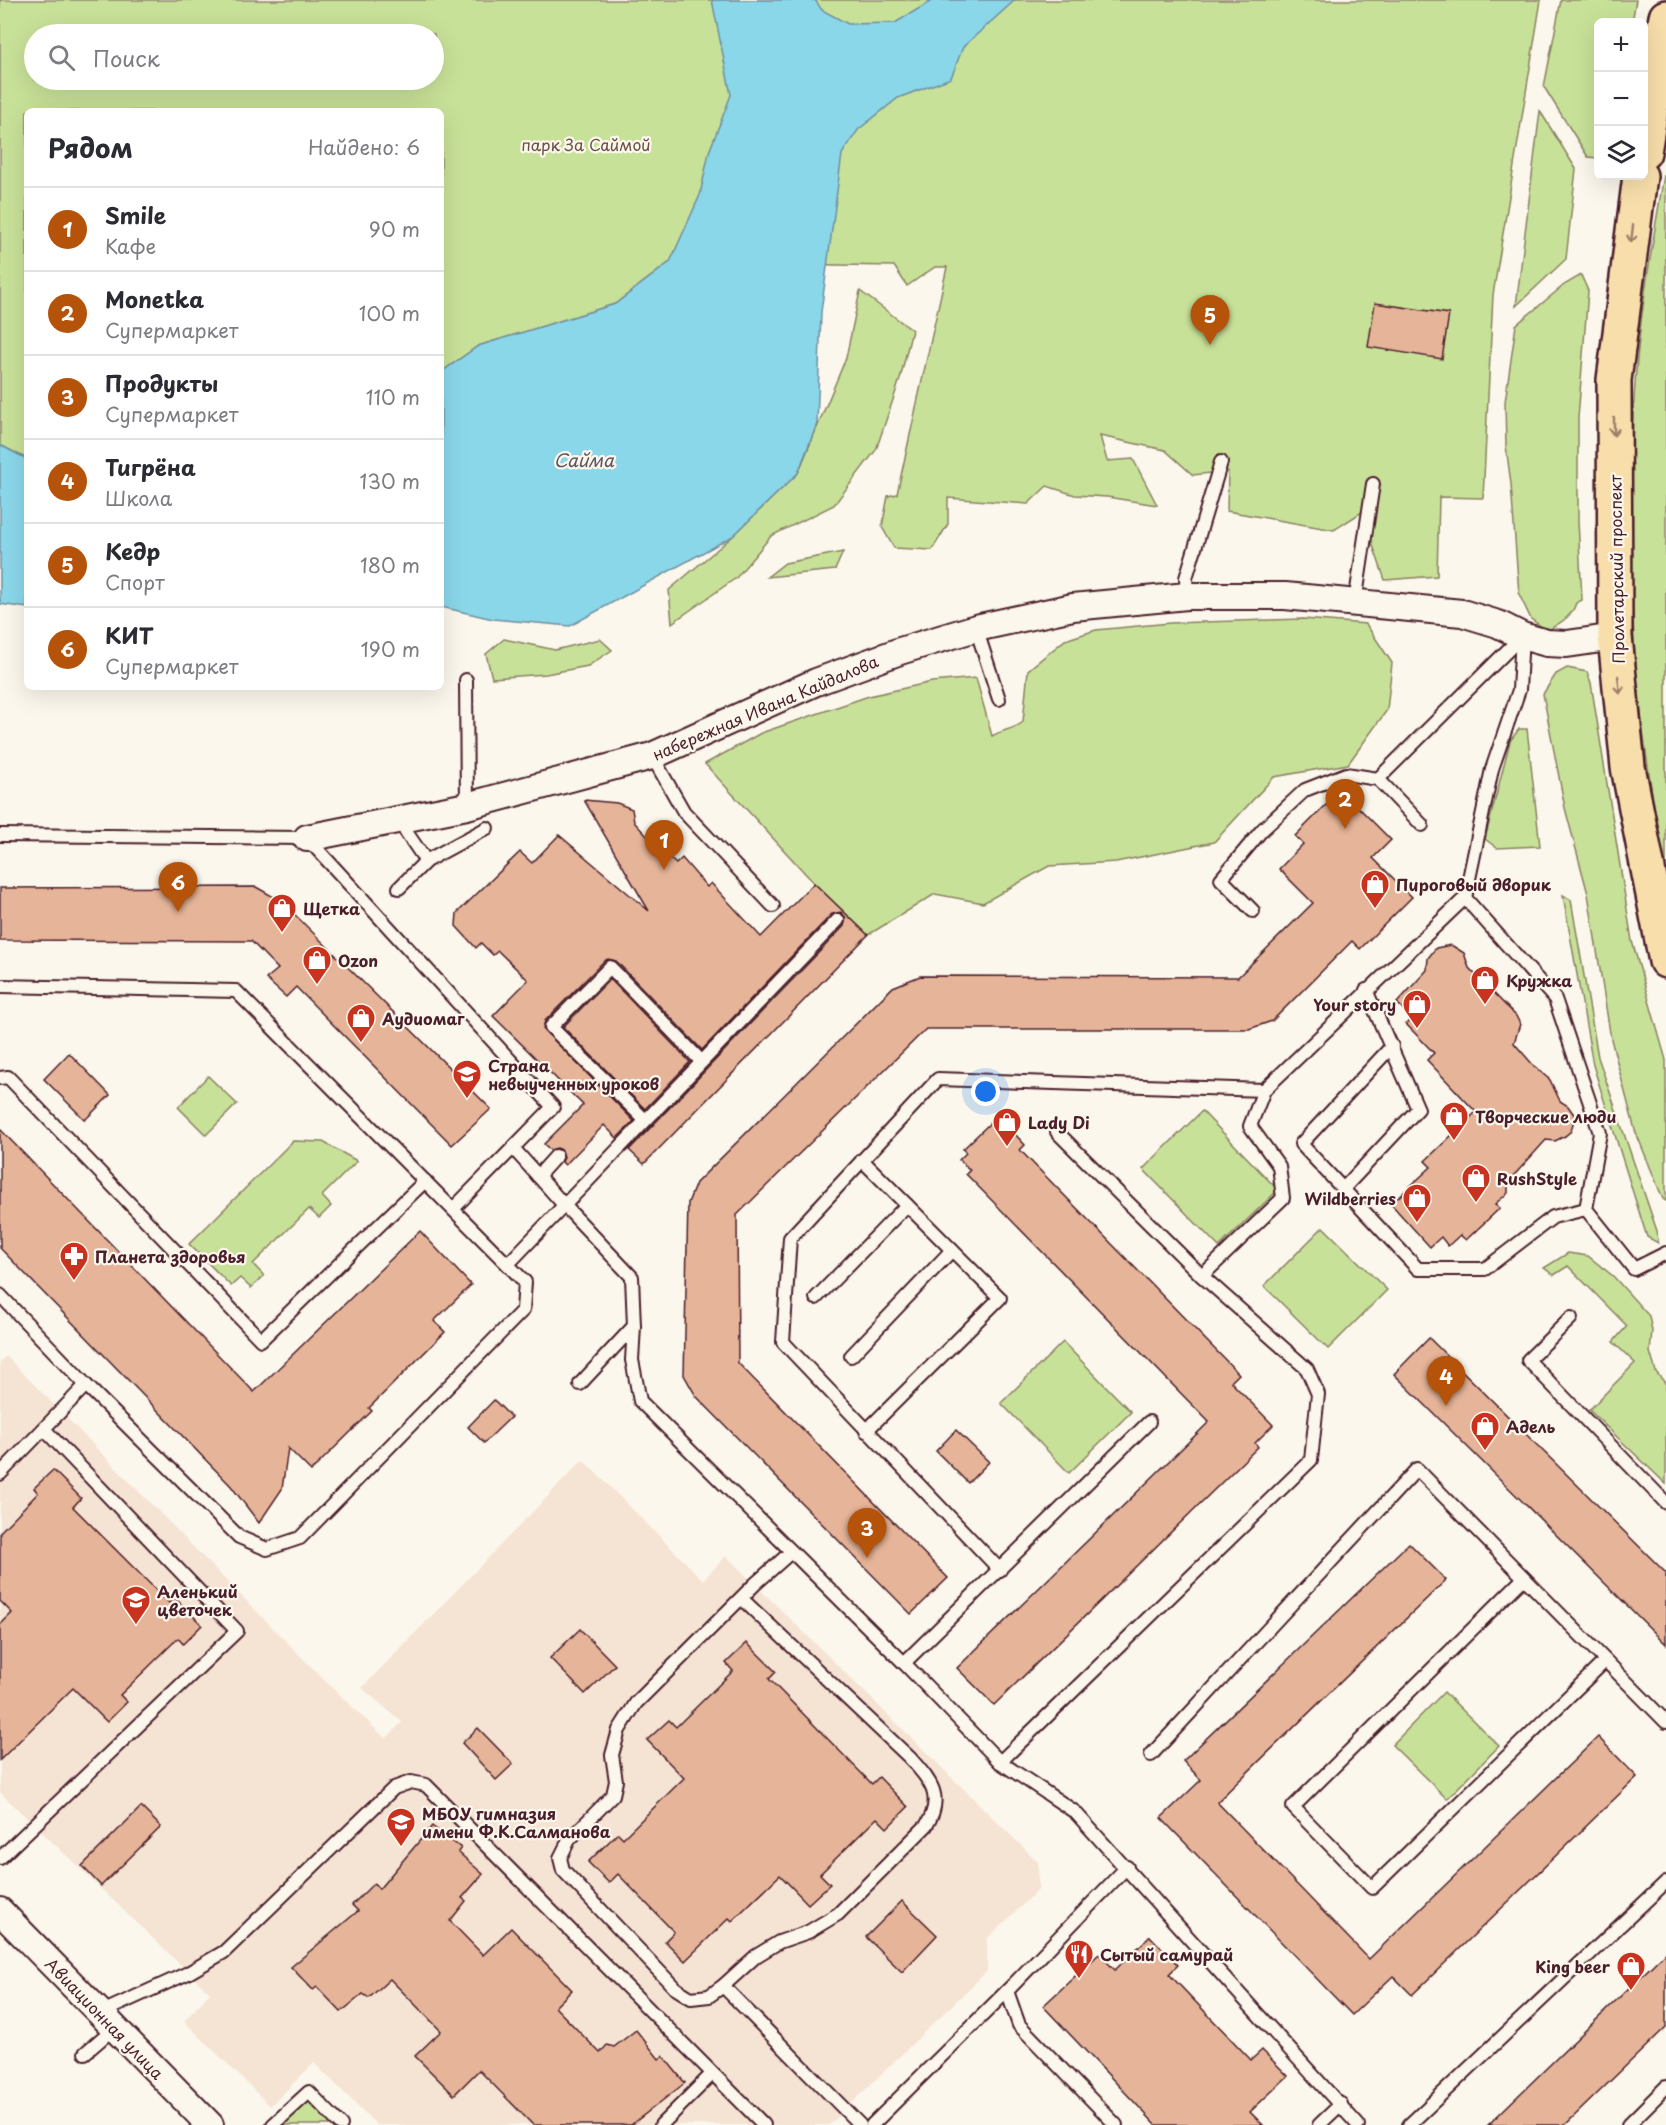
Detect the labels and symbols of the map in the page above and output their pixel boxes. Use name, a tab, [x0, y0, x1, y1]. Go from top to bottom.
park label: парк За Саймой	[521, 132, 651, 156]
one-way arrow	[1626, 223, 1637, 243]
pin: 5	[1190, 296, 1230, 345]
one-way arrow	[1608, 417, 1620, 437]
water label: Сайма	[554, 446, 615, 473]
street label: Пролетарский проспект	[1602, 474, 1630, 664]
street label: набережная Ивана Кайдалова	[648, 648, 882, 766]
one-way arrow	[1614, 675, 1625, 695]
pin: 2	[1326, 780, 1364, 829]
pin: 1	[644, 820, 684, 870]
pin: 6	[158, 862, 198, 912]
shop icon: Пироговый дворик	[1359, 868, 1391, 910]
place label: Пироговый дворик	[1396, 872, 1552, 896]
shop icon: Щетка	[266, 892, 298, 934]
place label: Щетка	[303, 896, 360, 920]
shop icon: Ozon	[301, 944, 333, 986]
place label: Ozon	[338, 948, 378, 972]
shop icon: Кружка	[1469, 964, 1501, 1006]
place label: Кружка	[1506, 968, 1572, 992]
shop icon: Your story	[1401, 988, 1433, 1030]
place label: Your story	[1313, 992, 1396, 1016]
shop icon: Аудиомаг	[345, 1002, 377, 1044]
place label: Аудиомаг	[381, 1006, 465, 1030]
place label: Страна невыученных уроков	[488, 1053, 660, 1095]
school or university icon: Страна невыученных уроков	[451, 1058, 483, 1100]
your location	[971, 1077, 1000, 1106]
shop icon: Творческие люди	[1438, 1100, 1470, 1142]
place label: Творческие люди	[1475, 1104, 1617, 1128]
shop icon: Lady Di	[991, 1106, 1023, 1148]
place label: Lady Di	[1028, 1110, 1090, 1134]
shop icon: RushStyle	[1460, 1162, 1492, 1204]
place label: RushStyle	[1497, 1166, 1577, 1190]
shop icon: Wildberries	[1401, 1182, 1433, 1224]
place label: Wildberries	[1305, 1186, 1396, 1210]
pharmacy icon: Планета здоровья	[58, 1240, 90, 1282]
place label: Планета здоровья	[95, 1244, 246, 1268]
pin: 4	[1426, 1356, 1466, 1406]
shop icon: Адель	[1469, 1410, 1501, 1452]
place label: Адель	[1506, 1414, 1556, 1438]
pin: 3	[848, 1508, 886, 1558]
place label: Аленький цветочек	[157, 1579, 238, 1621]
school or university icon: Аленький цветочек	[120, 1584, 152, 1626]
place label: МБОУ гимназия имени Ф.К.Салманова	[422, 1801, 611, 1843]
school or university icon: МБОУ гимназия имени Ф.К.Салманова	[385, 1806, 417, 1848]
restaurant icon: Сытый самурай	[1063, 1938, 1095, 1980]
place label: Сытый самурай	[1100, 1942, 1233, 1966]
shop icon: King beer	[1615, 1950, 1647, 1992]
street label: Авиационная улица	[40, 1952, 170, 2084]
place label: King beer	[1535, 1954, 1611, 1978]

